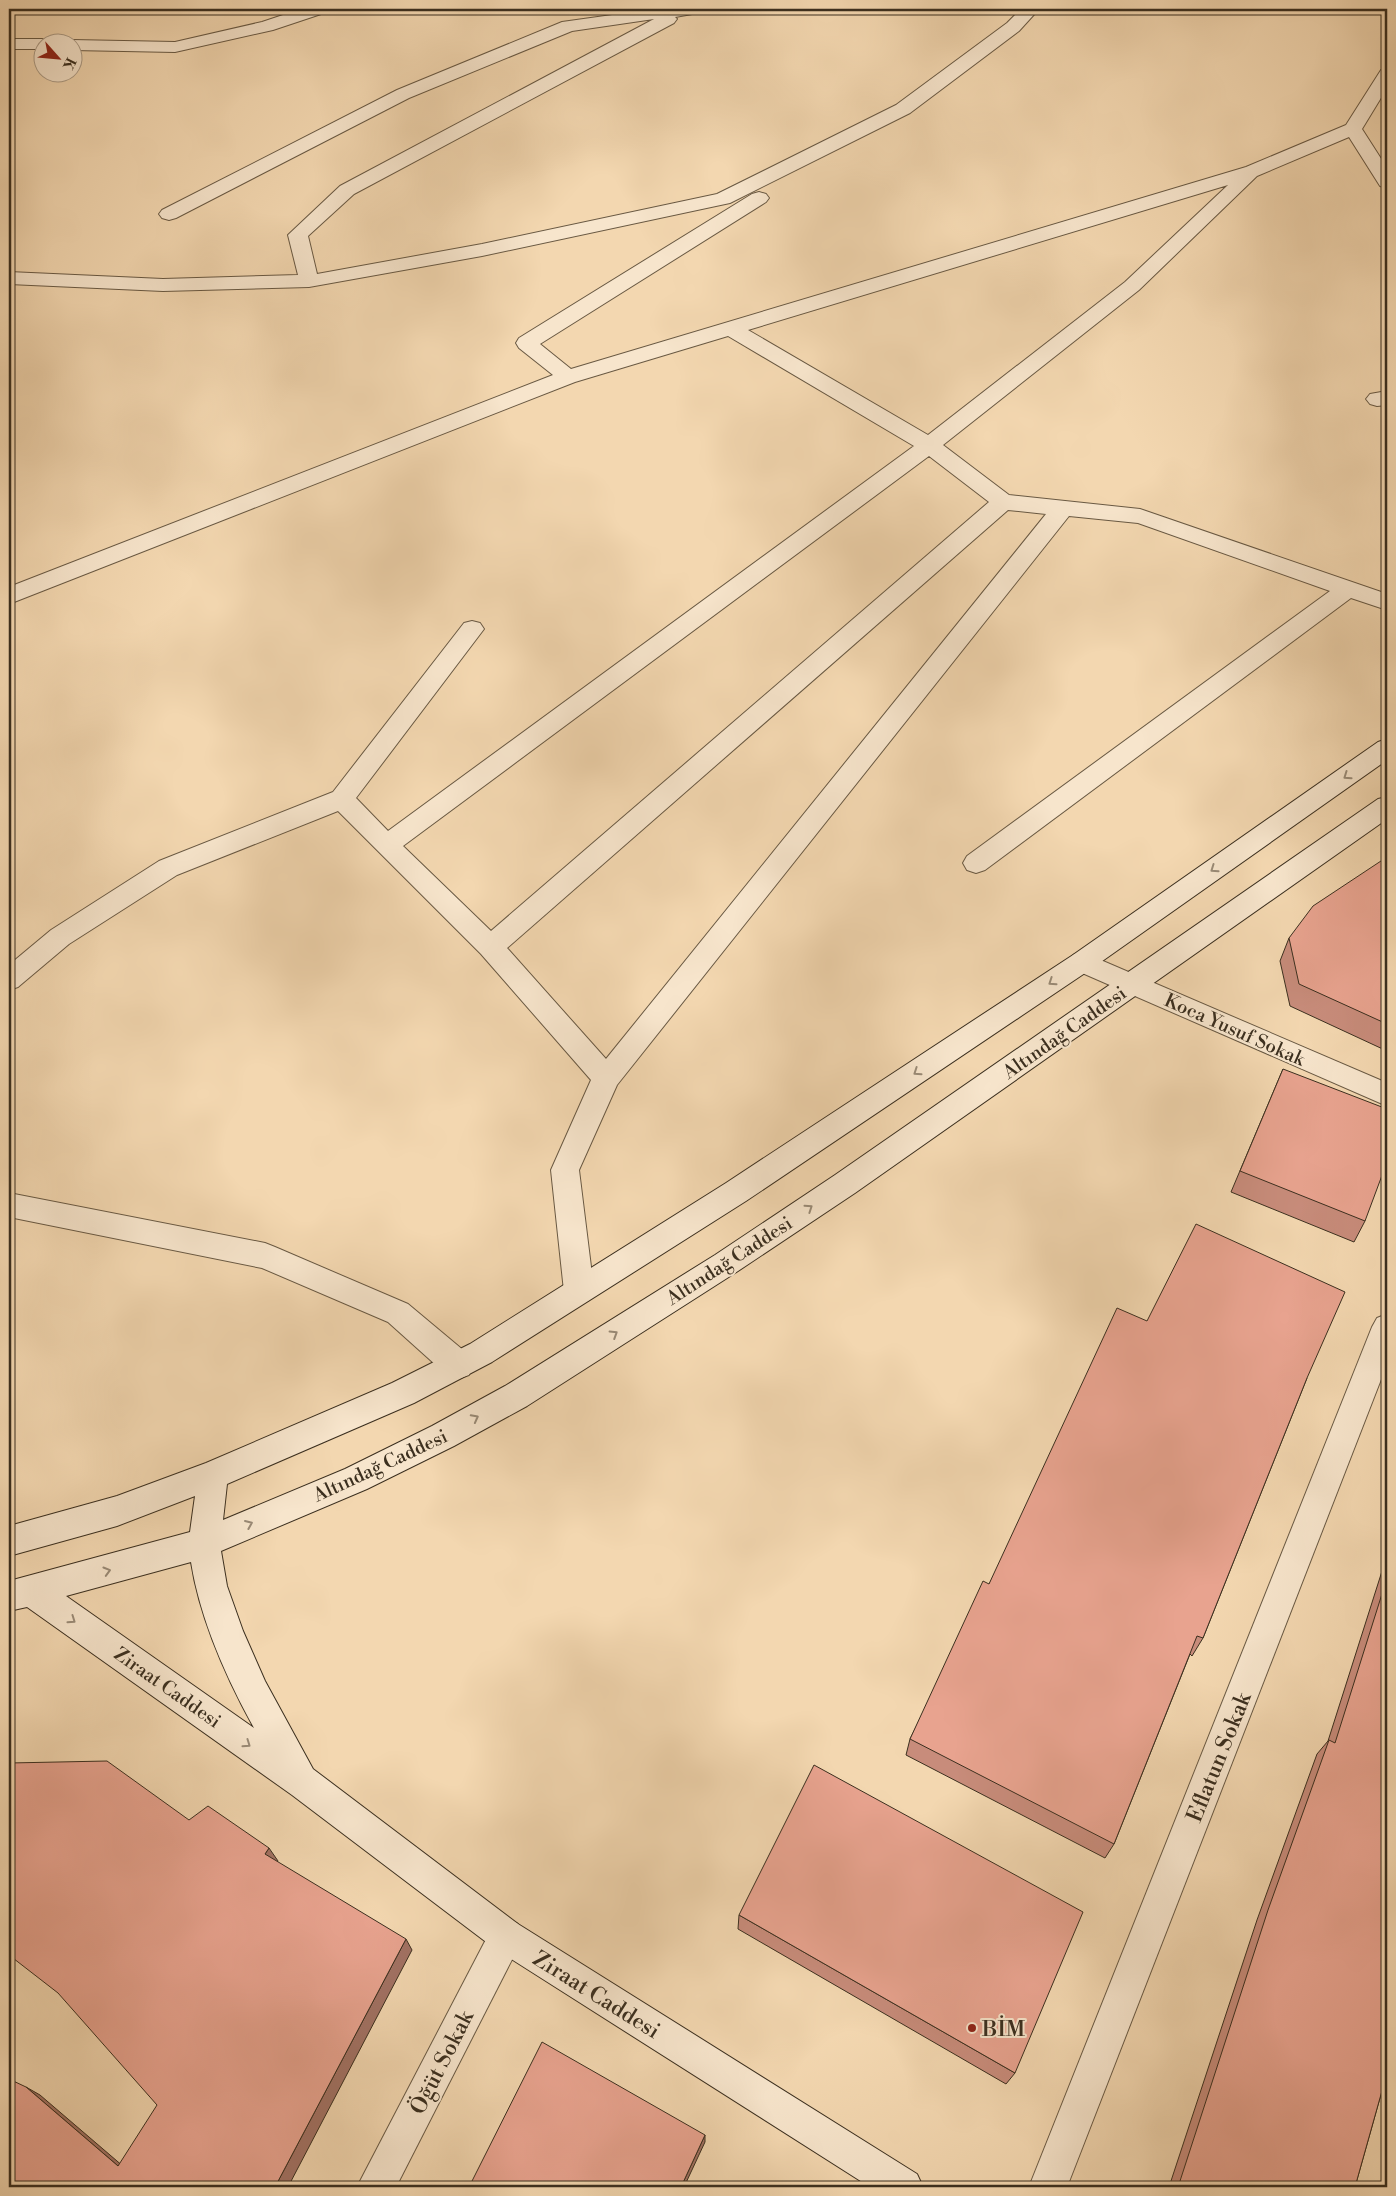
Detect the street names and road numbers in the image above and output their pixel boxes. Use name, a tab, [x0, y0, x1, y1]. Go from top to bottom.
street label: Altındağ Caddesi	[997, 981, 1131, 1085]
street label: Koca Yusuf Sokak	[1161, 988, 1310, 1072]
street label: Altındağ Caddesi	[661, 1211, 797, 1311]
street label: Altındağ Caddesi	[308, 1424, 451, 1508]
street label: Ziraat Caddesi	[109, 1642, 226, 1734]
street label: Eflatun Sokak	[1181, 1687, 1258, 1826]
street label: Ziraat Caddesi	[528, 1945, 665, 2045]
street label: Öğüt Sokak	[404, 2004, 481, 2119]

